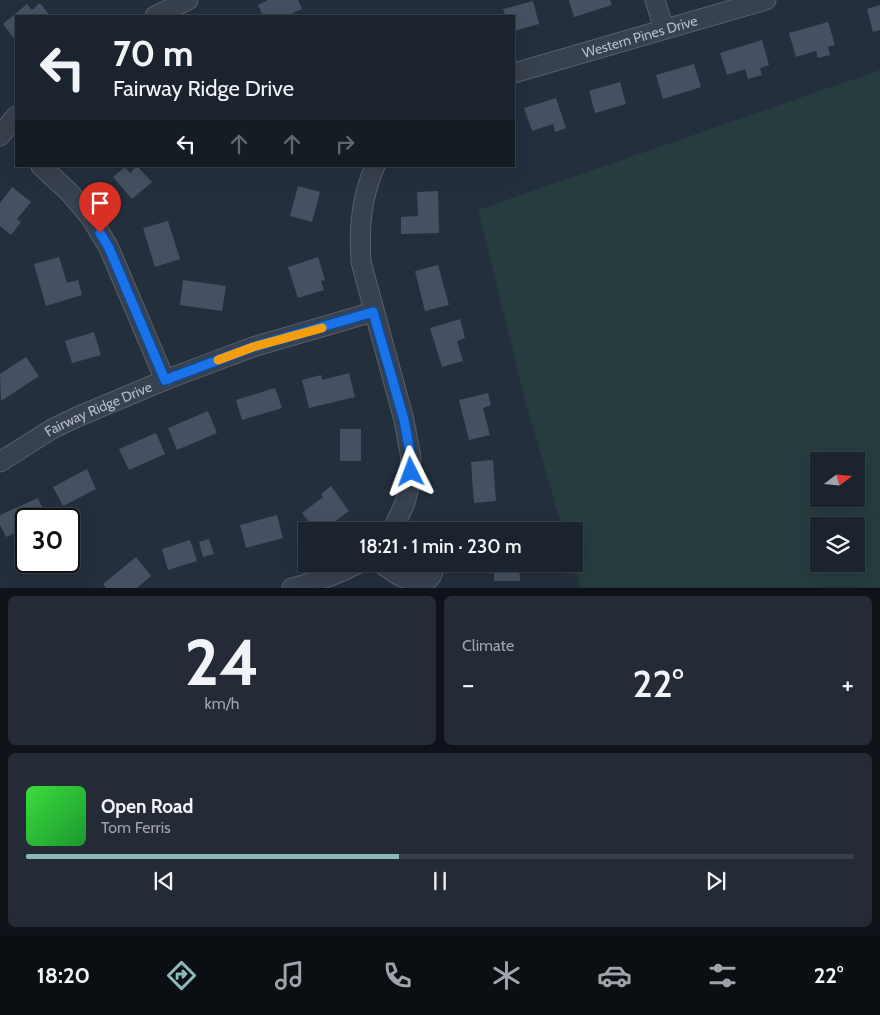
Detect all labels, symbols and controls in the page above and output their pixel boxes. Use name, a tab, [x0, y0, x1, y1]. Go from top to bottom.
street label: Western Pines Drive	[580, 11, 700, 62]
text: 70 m	[113, 32, 194, 75]
icon: left	[30, 35, 95, 100]
text: Fairway Ridge Drive	[113, 75, 294, 102]
icon: left	[172, 130, 200, 158]
icon: ahead	[225, 130, 253, 158]
icon: ahead	[278, 130, 306, 158]
icon: right	[331, 130, 359, 158]
pin	[79, 182, 121, 233]
icon: arrive	[86, 189, 114, 217]
street label: Fairway Ridge Drive	[41, 378, 155, 440]
position arrow	[384, 445, 436, 497]
north arrow	[810, 452, 865, 508]
map controls	[810, 452, 865, 572]
speed limit sign: 30	[15, 508, 80, 573]
button: layers	[810, 517, 865, 572]
text: 18:21 · 1 min · 230 m	[360, 535, 521, 558]
text: 24	[185, 622, 259, 701]
text: Climate	[462, 636, 514, 655]
text: 22°	[632, 660, 684, 707]
text: −	[462, 667, 474, 701]
text: +	[842, 667, 854, 701]
text: km/h	[204, 694, 240, 713]
text: Open Road	[101, 795, 193, 818]
text: Tom Ferris	[101, 818, 171, 837]
icon: previous	[150, 867, 178, 895]
icon: pause	[426, 867, 454, 895]
icon: next	[702, 867, 730, 895]
icon: directions	[164, 958, 199, 993]
icon: music	[272, 958, 307, 993]
icon: phone	[380, 958, 415, 993]
icon: climate	[489, 958, 524, 993]
icon: car	[597, 958, 632, 993]
icon: filters	[705, 958, 740, 993]
text: 18:20	[37, 962, 90, 989]
text: 22°	[814, 962, 843, 989]

